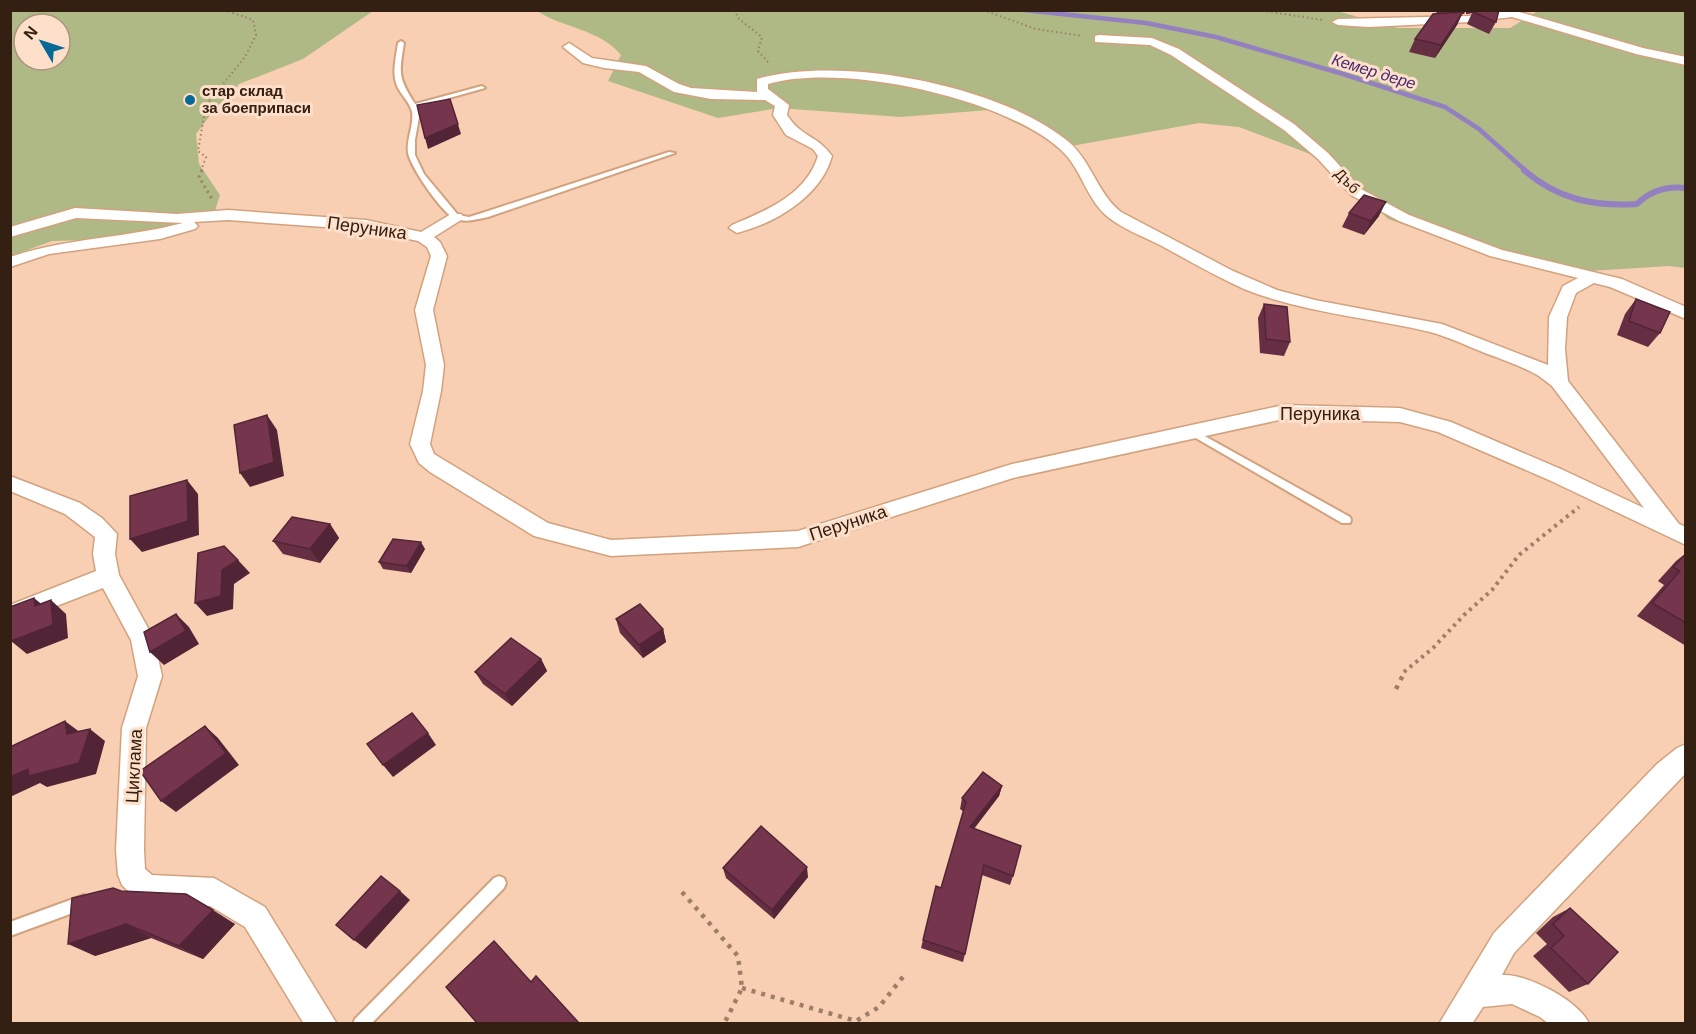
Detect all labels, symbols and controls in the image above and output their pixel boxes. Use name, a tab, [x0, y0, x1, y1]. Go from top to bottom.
north arrow	[12, 12, 72, 72]
text: N	[20, 23, 41, 43]
water label: Кемер дере	[1330, 51, 1418, 92]
place label: стар склад за боеприпаси	[202, 82, 311, 116]
marker: стар склад за боеприпаси	[183, 93, 197, 107]
street label: Дъб	[1331, 165, 1363, 197]
street label: Перуника	[326, 213, 409, 244]
street label: Перуника	[1280, 404, 1361, 424]
street label: Перуника	[807, 501, 890, 545]
street label: Циклама	[122, 727, 146, 804]

